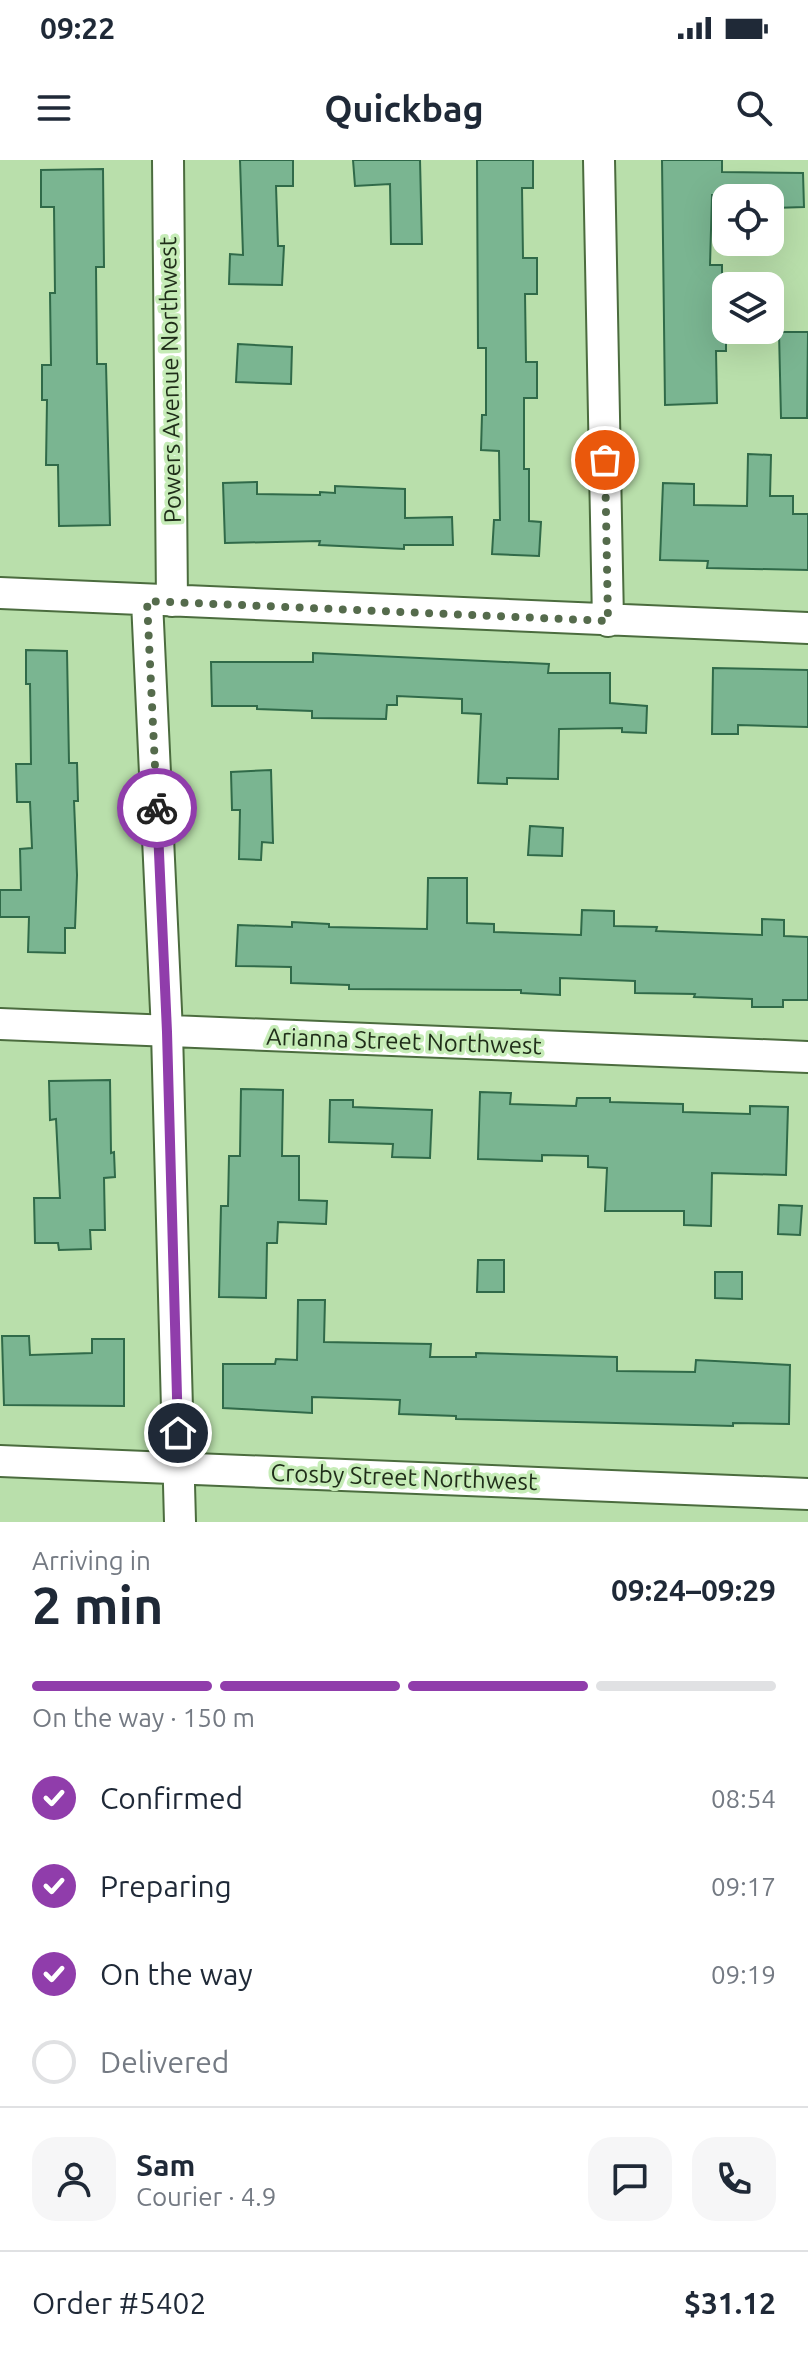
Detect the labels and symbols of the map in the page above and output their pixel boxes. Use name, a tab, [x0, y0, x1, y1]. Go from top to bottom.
street label: Powers Avenue Northwest	[154, 236, 186, 523]
pin	[571, 426, 639, 494]
courier	[117, 768, 197, 848]
street label: Arianna Street Northwest	[266, 1023, 543, 1059]
pin	[144, 1399, 212, 1467]
street label: Crosby Street Northwest	[270, 1459, 538, 1495]

